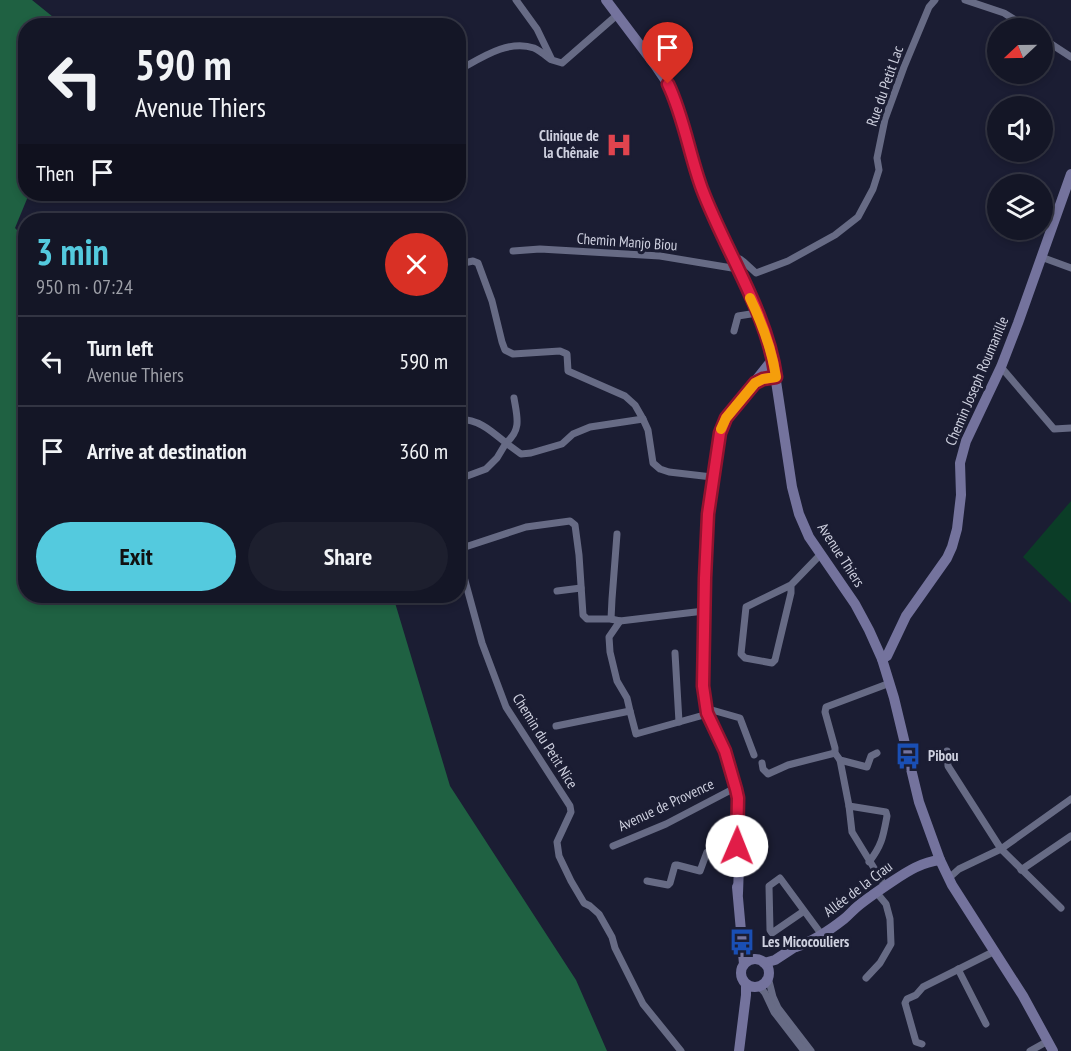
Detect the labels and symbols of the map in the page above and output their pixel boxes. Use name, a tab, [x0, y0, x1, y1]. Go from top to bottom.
north arrow	[987, 18, 1053, 84]
pin	[642, 22, 693, 84]
street label: Rue du Petit Lac	[862, 42, 907, 129]
place label: Clinique de la Chênaie	[539, 126, 599, 162]
hospital icon: Clinique de la Chênaie	[604, 130, 634, 160]
street label: Chemin Manjo Biou	[576, 229, 678, 254]
street label: Chemin Joseph Roumanille	[941, 313, 1012, 448]
street label: Avenue Thiers	[814, 519, 869, 590]
street label: Chemin du Petit Nice	[509, 690, 582, 792]
bus stop icon: Pibou	[893, 741, 923, 771]
place label: Pibou	[928, 746, 959, 765]
street label: Avenue de Provence	[615, 774, 717, 835]
position arrow	[705, 814, 769, 878]
street label: Allée de la Crau	[819, 857, 896, 921]
bus stop icon: Les Micocouliers	[727, 927, 757, 957]
place label: Les Micocouliers	[762, 932, 849, 951]

